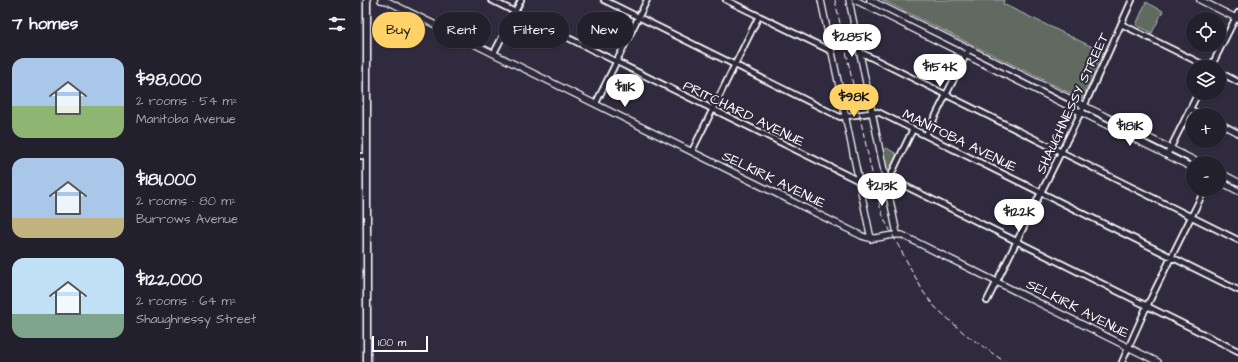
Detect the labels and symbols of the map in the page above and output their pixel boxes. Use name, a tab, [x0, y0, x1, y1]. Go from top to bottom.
pin: $285K	[824, 24, 880, 58]
street label: SHAUGHNESSY STREET	[1031, 29, 1115, 177]
pin: $154K	[912, 54, 968, 88]
pin: $111K	[597, 74, 653, 108]
street label: PRITCHARD AVENUE	[680, 76, 808, 152]
pin: $98K	[830, 84, 878, 118]
street label: MANITOBA AVENUE	[899, 105, 1021, 178]
pin: $181K	[1102, 113, 1158, 147]
street label: SELKIRK AVENUE	[719, 146, 829, 214]
pin: $213K	[854, 173, 910, 207]
pin: $122K	[991, 199, 1047, 233]
street label: SELKIRK AVENUE	[1023, 274, 1133, 344]
scale bar	[372, 334, 428, 353]

